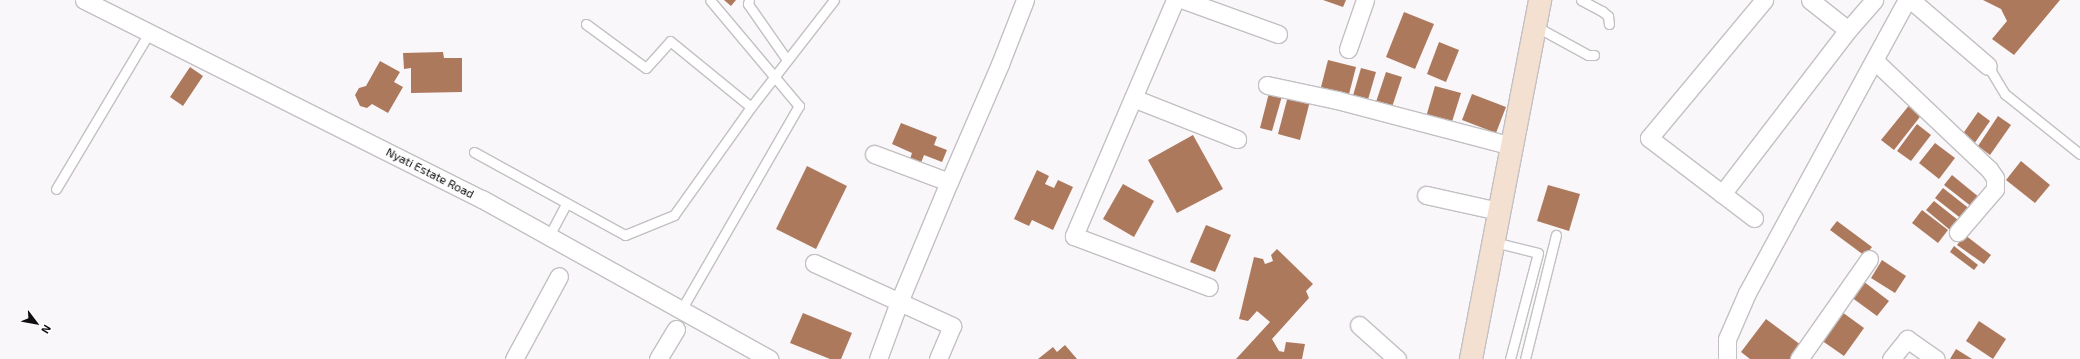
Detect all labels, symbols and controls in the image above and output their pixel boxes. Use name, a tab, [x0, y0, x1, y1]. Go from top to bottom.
street label: Nyati Estate Road	[384, 145, 476, 201]
north arrow	[16, 303, 56, 343]
text: N	[39, 323, 54, 336]

